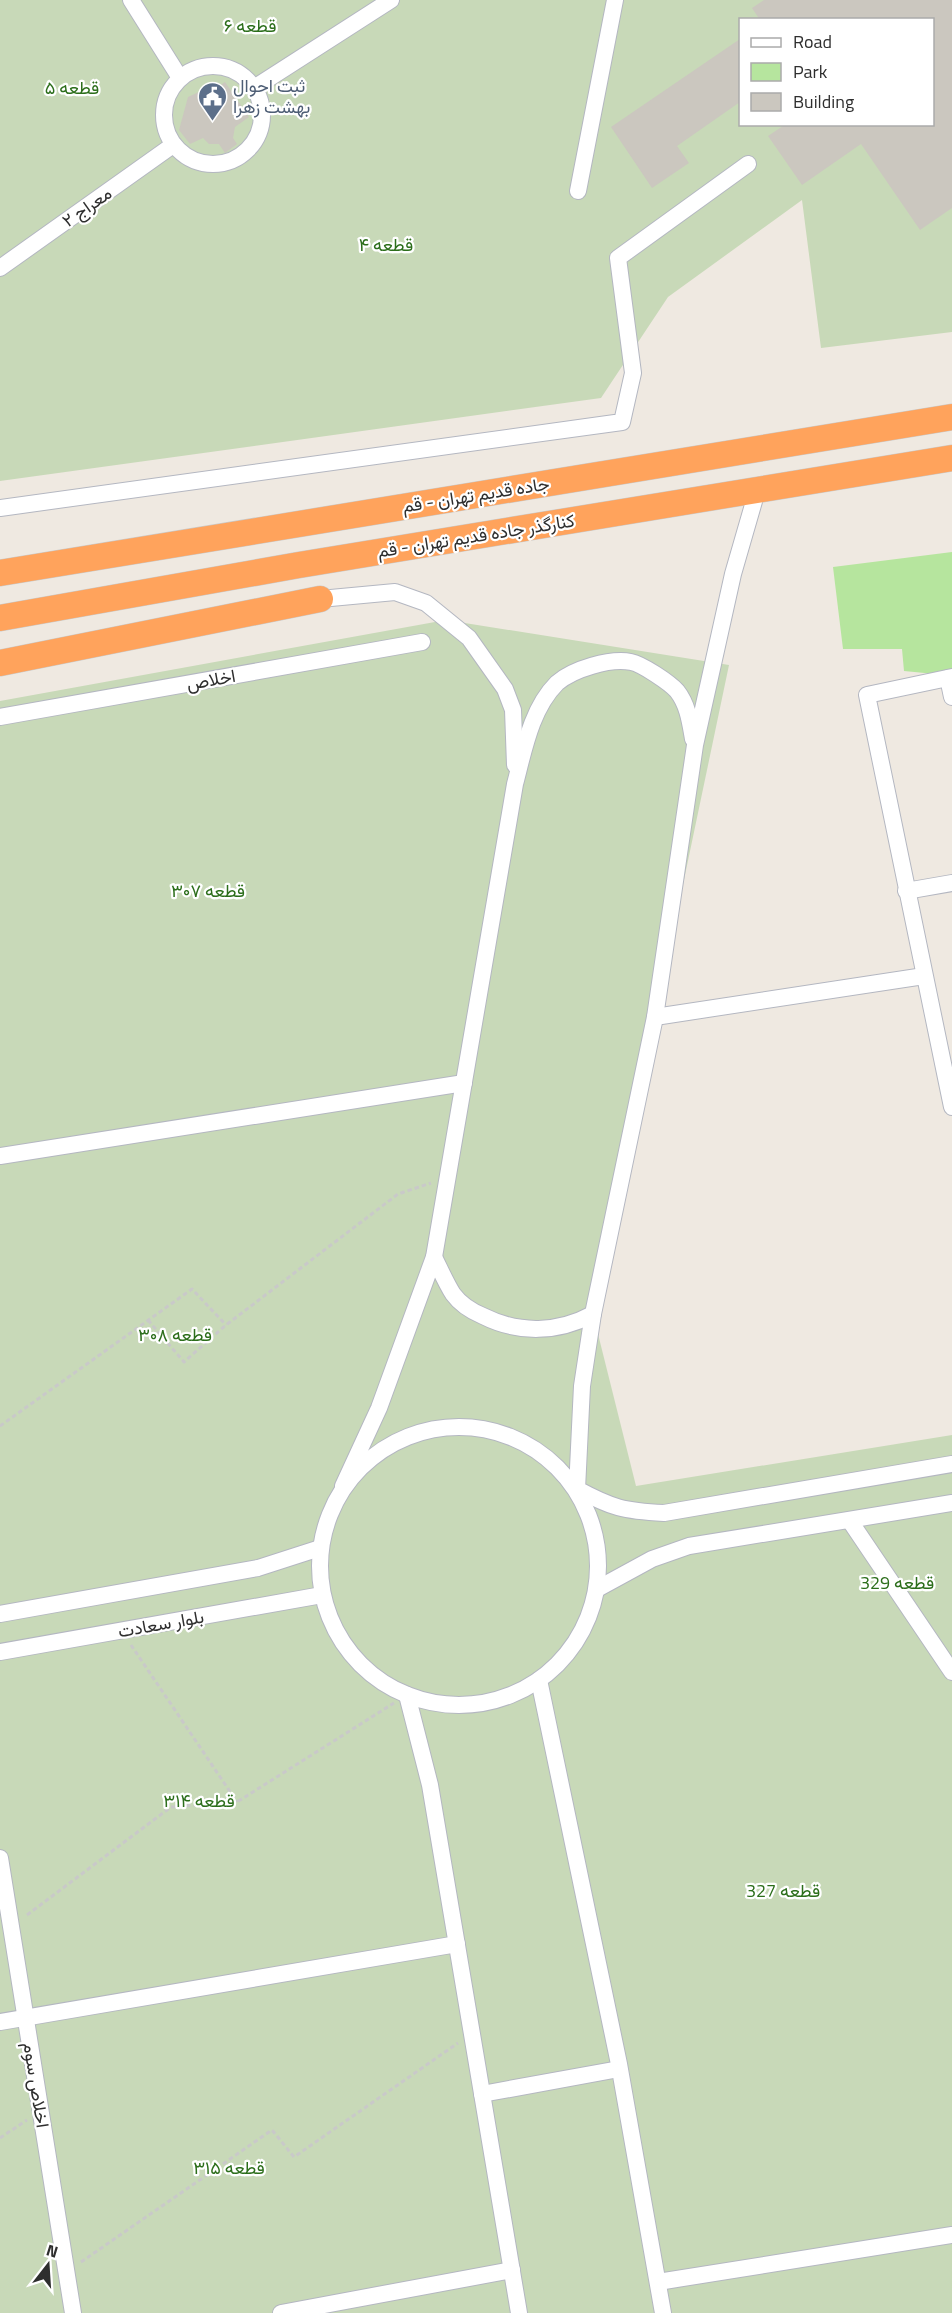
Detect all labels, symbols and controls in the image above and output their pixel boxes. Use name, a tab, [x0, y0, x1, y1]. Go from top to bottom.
park label: قطعه ۶	[224, 12, 276, 39]
legend	[739, 18, 934, 126]
text: Road	[793, 28, 832, 55]
text: Park	[793, 58, 828, 85]
place label: ثبت احوال بهشت زهرا	[233, 72, 310, 120]
park label: قطعه ۵	[45, 74, 99, 101]
public building icon: ثبت احوال بهشت زهرا	[196, 80, 228, 122]
text: Building	[793, 88, 854, 115]
street label: معراج ۲	[56, 180, 117, 233]
park label: قطعه ۴	[359, 231, 413, 258]
street label: جاده قدیم تهران - قم	[400, 470, 551, 519]
street label: کنارگذر جاده قدیم تهران - قم	[375, 507, 577, 564]
street label: اخلاص	[184, 662, 238, 697]
park label: قطعه ۳۰۷	[171, 877, 245, 904]
park label: قطعه ۳۰۸	[138, 1321, 212, 1348]
park label: قطعه 329	[860, 1569, 934, 1596]
street label: بلوار سعادت	[116, 1603, 206, 1644]
park label: قطعه ۳۱۴	[163, 1787, 235, 1814]
park label: قطعه 327	[746, 1877, 820, 1904]
street label: اخلاص سوم	[16, 2040, 57, 2130]
park label: قطعه ۳۱۵	[193, 2154, 265, 2181]
north arrow	[18, 2235, 78, 2295]
text: N	[44, 2238, 61, 2264]

